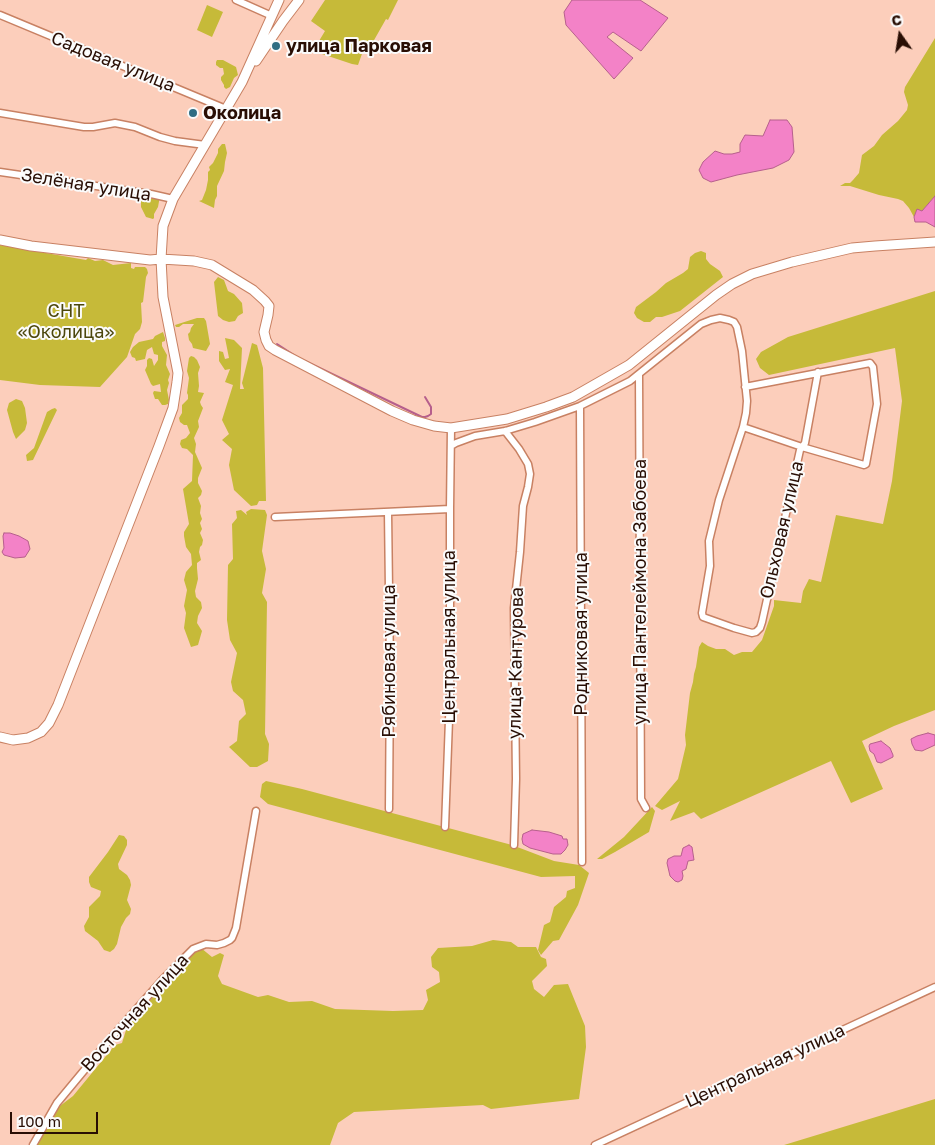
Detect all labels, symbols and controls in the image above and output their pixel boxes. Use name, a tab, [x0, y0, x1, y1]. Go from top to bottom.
north arrow	[875, 10, 925, 60]
text: С	[890, 10, 903, 29]
street label: Садовая улица	[48, 27, 178, 97]
place label: улица Парковая	[286, 35, 432, 57]
marker: улица Парковая	[270, 40, 282, 52]
place label: Околица	[203, 102, 281, 124]
marker: Околица	[187, 107, 199, 119]
street label: Зелёная улица	[19, 164, 153, 206]
park label: СНТ «Околица»	[18, 300, 114, 342]
street label: улица Пантелеймона Забоева	[629, 459, 651, 725]
street label: Ольховая улица	[756, 459, 808, 601]
street label: Центральная улица	[438, 550, 460, 724]
street label: Родниковая улица	[570, 552, 592, 716]
street label: Рябиновая улица	[378, 584, 400, 738]
street label: улица Кантурова	[504, 587, 528, 739]
street label: Восточная улица	[77, 950, 193, 1076]
street label: Центральная улица	[682, 1020, 848, 1112]
scale bar	[12, 1102, 100, 1134]
text: 100 m	[18, 1112, 61, 1130]

